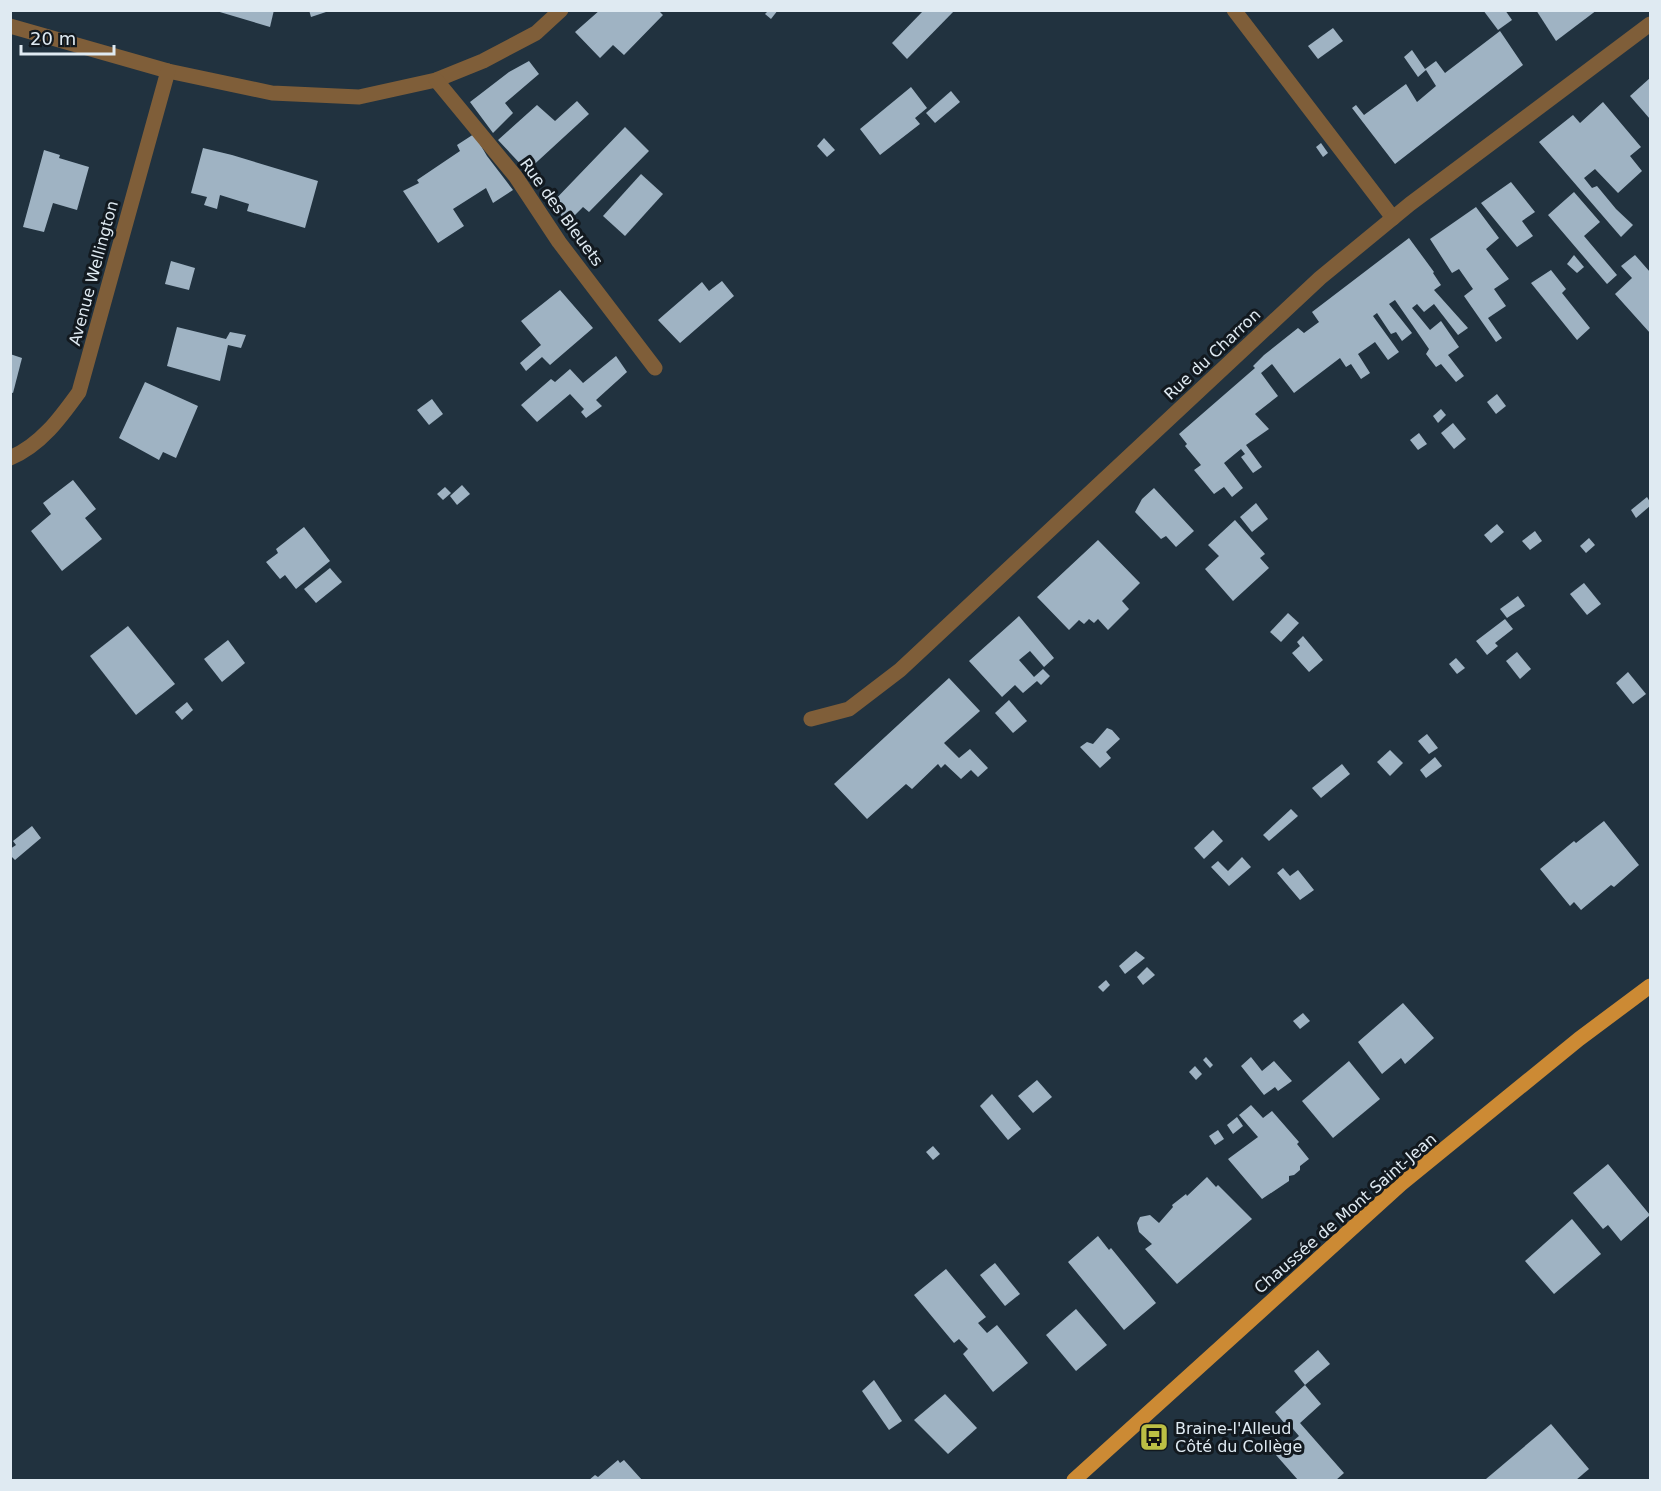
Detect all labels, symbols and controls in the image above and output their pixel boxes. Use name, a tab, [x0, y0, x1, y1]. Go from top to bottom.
scale bar	[21, 18, 114, 56]
text: 20 m	[30, 28, 76, 49]
street label: Rue des Bleuets	[516, 155, 607, 270]
street label: Avenue Wellington	[65, 199, 122, 348]
street label: Rue du Charron	[1160, 305, 1264, 404]
street label: Chaussée de Mont Saint-Jean	[1250, 1129, 1440, 1298]
place label: Braine-l'Alleud Côté du Collège	[1175, 1419, 1302, 1456]
bus stop icon: Braine-l'Alleud Côté du Collège	[1138, 1421, 1170, 1453]

